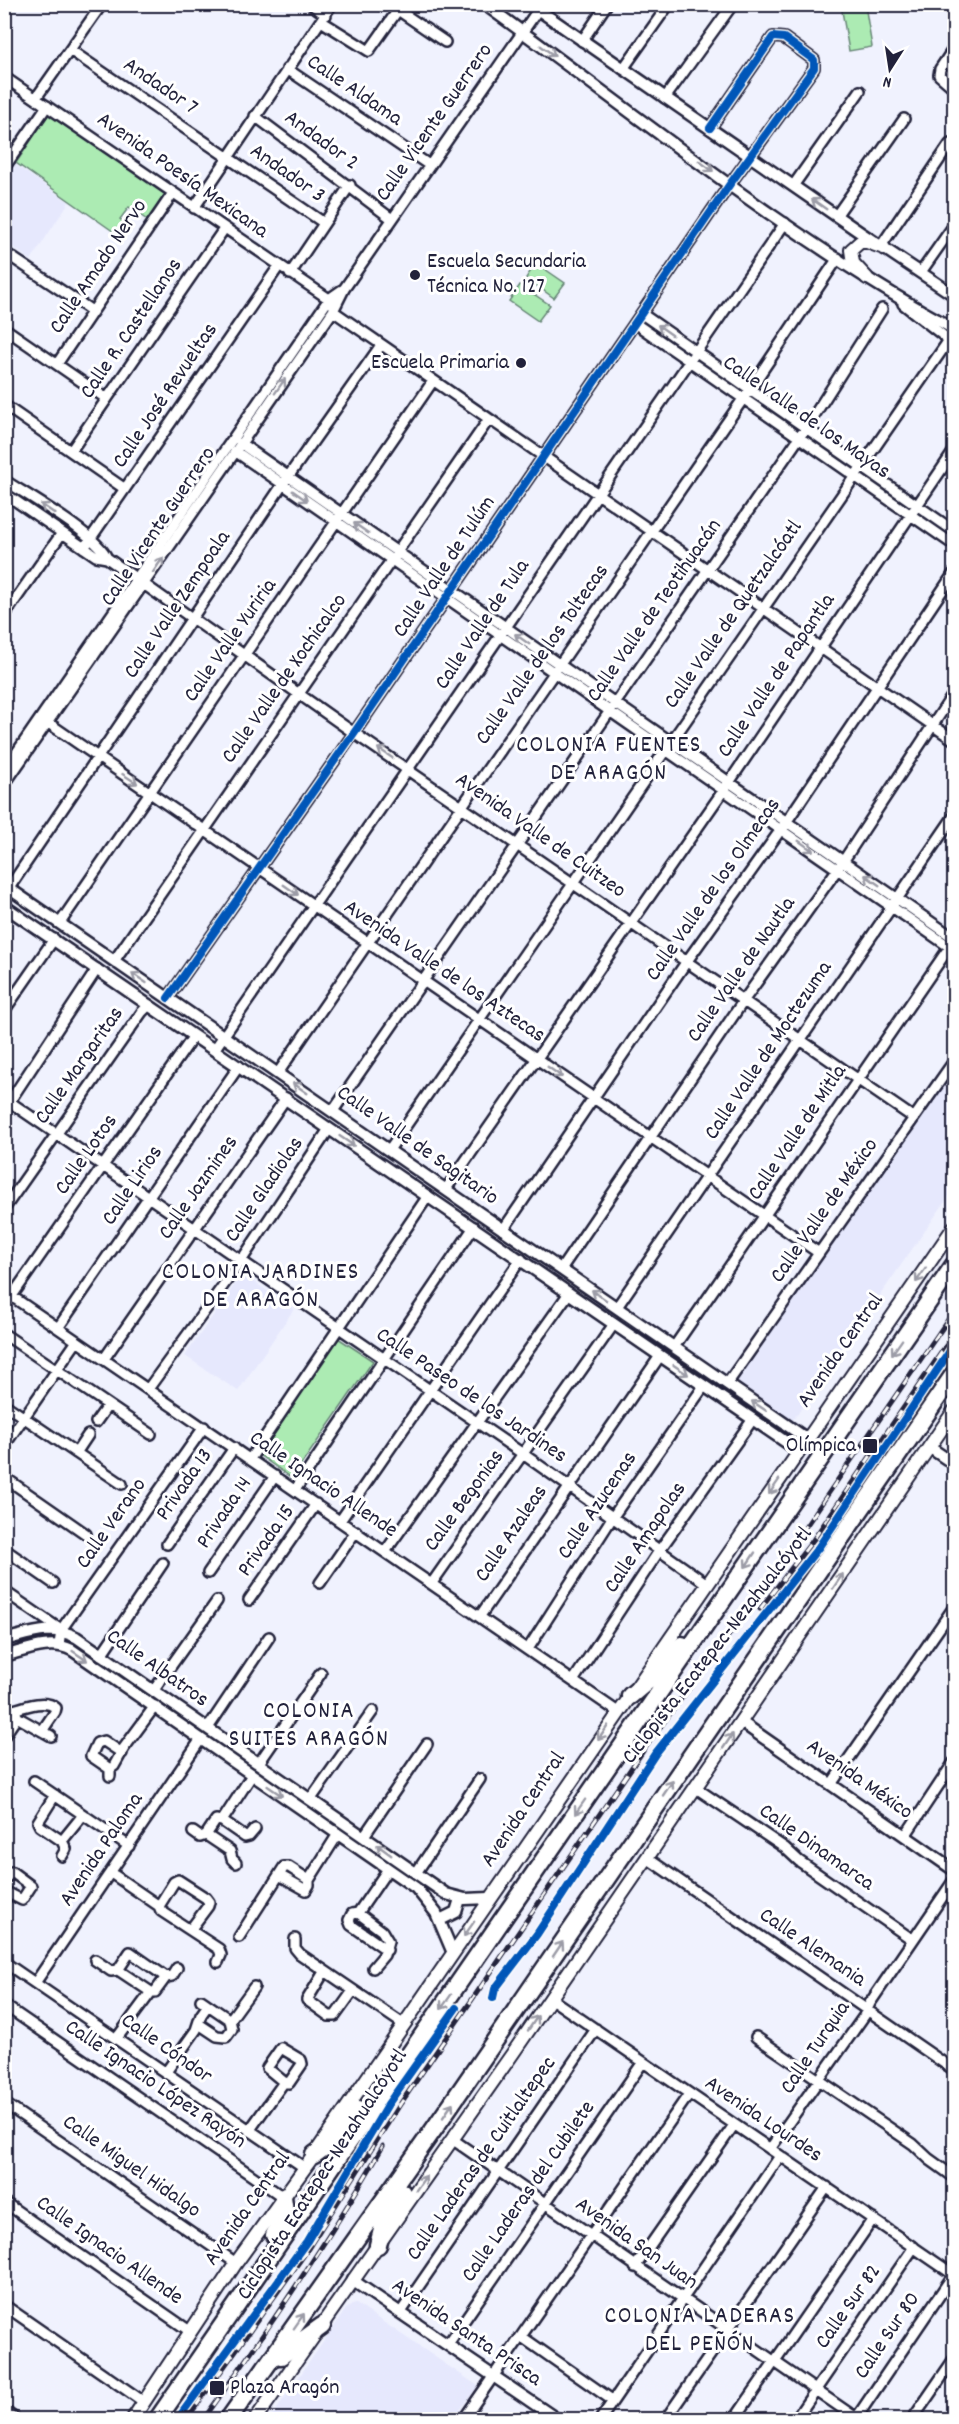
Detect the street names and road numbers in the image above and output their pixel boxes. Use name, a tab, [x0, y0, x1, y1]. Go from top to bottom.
street label: Calle Vicente Guerrero	[369, 38, 501, 208]
street label: Calle Aldama	[300, 47, 409, 135]
street label: Andador 7	[116, 51, 204, 123]
street label: Andador 2	[277, 103, 365, 179]
street label: Avenida Poesía Mexicana	[90, 105, 275, 247]
street label: Andador 3	[243, 137, 331, 211]
street label: Calle Amado Nervo	[42, 193, 156, 341]
street label: Calle R. Castellanos	[73, 252, 191, 406]
street label: Calle José Revueltas	[106, 317, 226, 475]
street label: Calle Valle de los Mayas	[716, 348, 896, 488]
street label: Calle Vicente Guerrero	[94, 441, 224, 613]
street label: Calle Valle de Tulúm	[386, 490, 504, 644]
street label: Calle Valle de Teotihuacán	[580, 513, 730, 709]
street label: Calle Valle de Quetzalcóatl	[657, 514, 811, 716]
street label: Calle Valle Zempoala	[117, 524, 240, 685]
street label: Calle Valle de Tula	[428, 553, 539, 696]
street label: Calle Valle de los Toltecas	[469, 558, 617, 752]
street label: Calle Valle Yuriria	[177, 572, 286, 709]
street label: Calle Valle de Papantla	[710, 587, 844, 764]
street label: Calle Valle de Xochicalco	[215, 588, 355, 770]
street label: Avenida Valle de Cuitzeo	[448, 765, 632, 907]
street label: Calle Valle de los Olmecas	[639, 792, 789, 988]
street label: Calle Valle de Nautla	[680, 890, 804, 1049]
street label: Avenida Valle de los Aztecas	[337, 893, 551, 1051]
street label: Calle Valle de Moctezuma	[697, 955, 841, 1147]
street label: Calle Margaritas	[28, 1001, 132, 1131]
street label: Calle Valle de Mitla	[741, 1058, 855, 1207]
street label: Calle Valle de Sagitario	[330, 1078, 504, 1214]
street label: Calle Lotos	[48, 1108, 126, 1202]
street label: Calle Jazmines	[152, 1129, 246, 1247]
street label: Calle Gladiolas	[218, 1131, 312, 1249]
street label: Calle Valle de México	[763, 1132, 887, 1290]
street label: Calle Lirios	[95, 1140, 171, 1232]
street label: Avenida Central	[790, 1288, 892, 1414]
street label: Calle Paseo de los Jardines	[369, 1320, 573, 1472]
street label: Calle Ignacio Allende	[242, 1424, 404, 1546]
street label: Privada 13	[149, 1443, 221, 1527]
street label: Calle Begonias	[417, 1443, 513, 1559]
street label: Calle Azucenas	[550, 1446, 646, 1566]
street label: Privada 14	[189, 1471, 261, 1555]
street label: Calle Verano	[69, 1472, 155, 1576]
street label: Calle Amapolas	[597, 1476, 695, 1600]
street label: Calle Azaleas	[468, 1479, 556, 1589]
street label: Privada 15	[231, 1498, 303, 1584]
street label: Ciclopista Ecatepec-Nezahualcóyotl	[615, 1521, 821, 1771]
street label: Calle Albatros	[99, 1622, 215, 1716]
street label: Avenida México	[799, 1732, 919, 1828]
street label: Avenida Central	[474, 1746, 574, 1874]
street label: Avenida Paloma	[52, 1786, 152, 1913]
street label: Calle Dinamarca	[752, 1797, 881, 1900]
street label: Calle Alemania	[752, 1901, 872, 1996]
street label: Calle Turquia	[773, 1995, 859, 2101]
street label: Calle Cóndor	[114, 2006, 219, 2092]
street label: Calle Ignacio López Rayón	[58, 2013, 252, 2157]
street label: Ciclopista Ecatepec-Nezahualcóyotl	[230, 2043, 416, 2307]
street label: Calle Laderas de Cuitlaltepec	[400, 2050, 565, 2268]
street label: Avenida Lourdes	[698, 2069, 828, 2171]
street label: Calle Laderas del Cubilete	[455, 2095, 603, 2289]
street label: Calle Miguel Hidalgo	[55, 2108, 207, 2226]
street label: Avenida Central	[197, 2146, 299, 2272]
street label: Calle Ignacio Allende	[29, 2189, 189, 2313]
street label: Avenida San Juan	[568, 2190, 704, 2298]
street label: Calle Sur 82	[808, 2258, 890, 2356]
street label: Avenida Santa Prisca	[385, 2271, 548, 2395]
street label: Calle Sur 80	[847, 2286, 929, 2386]

